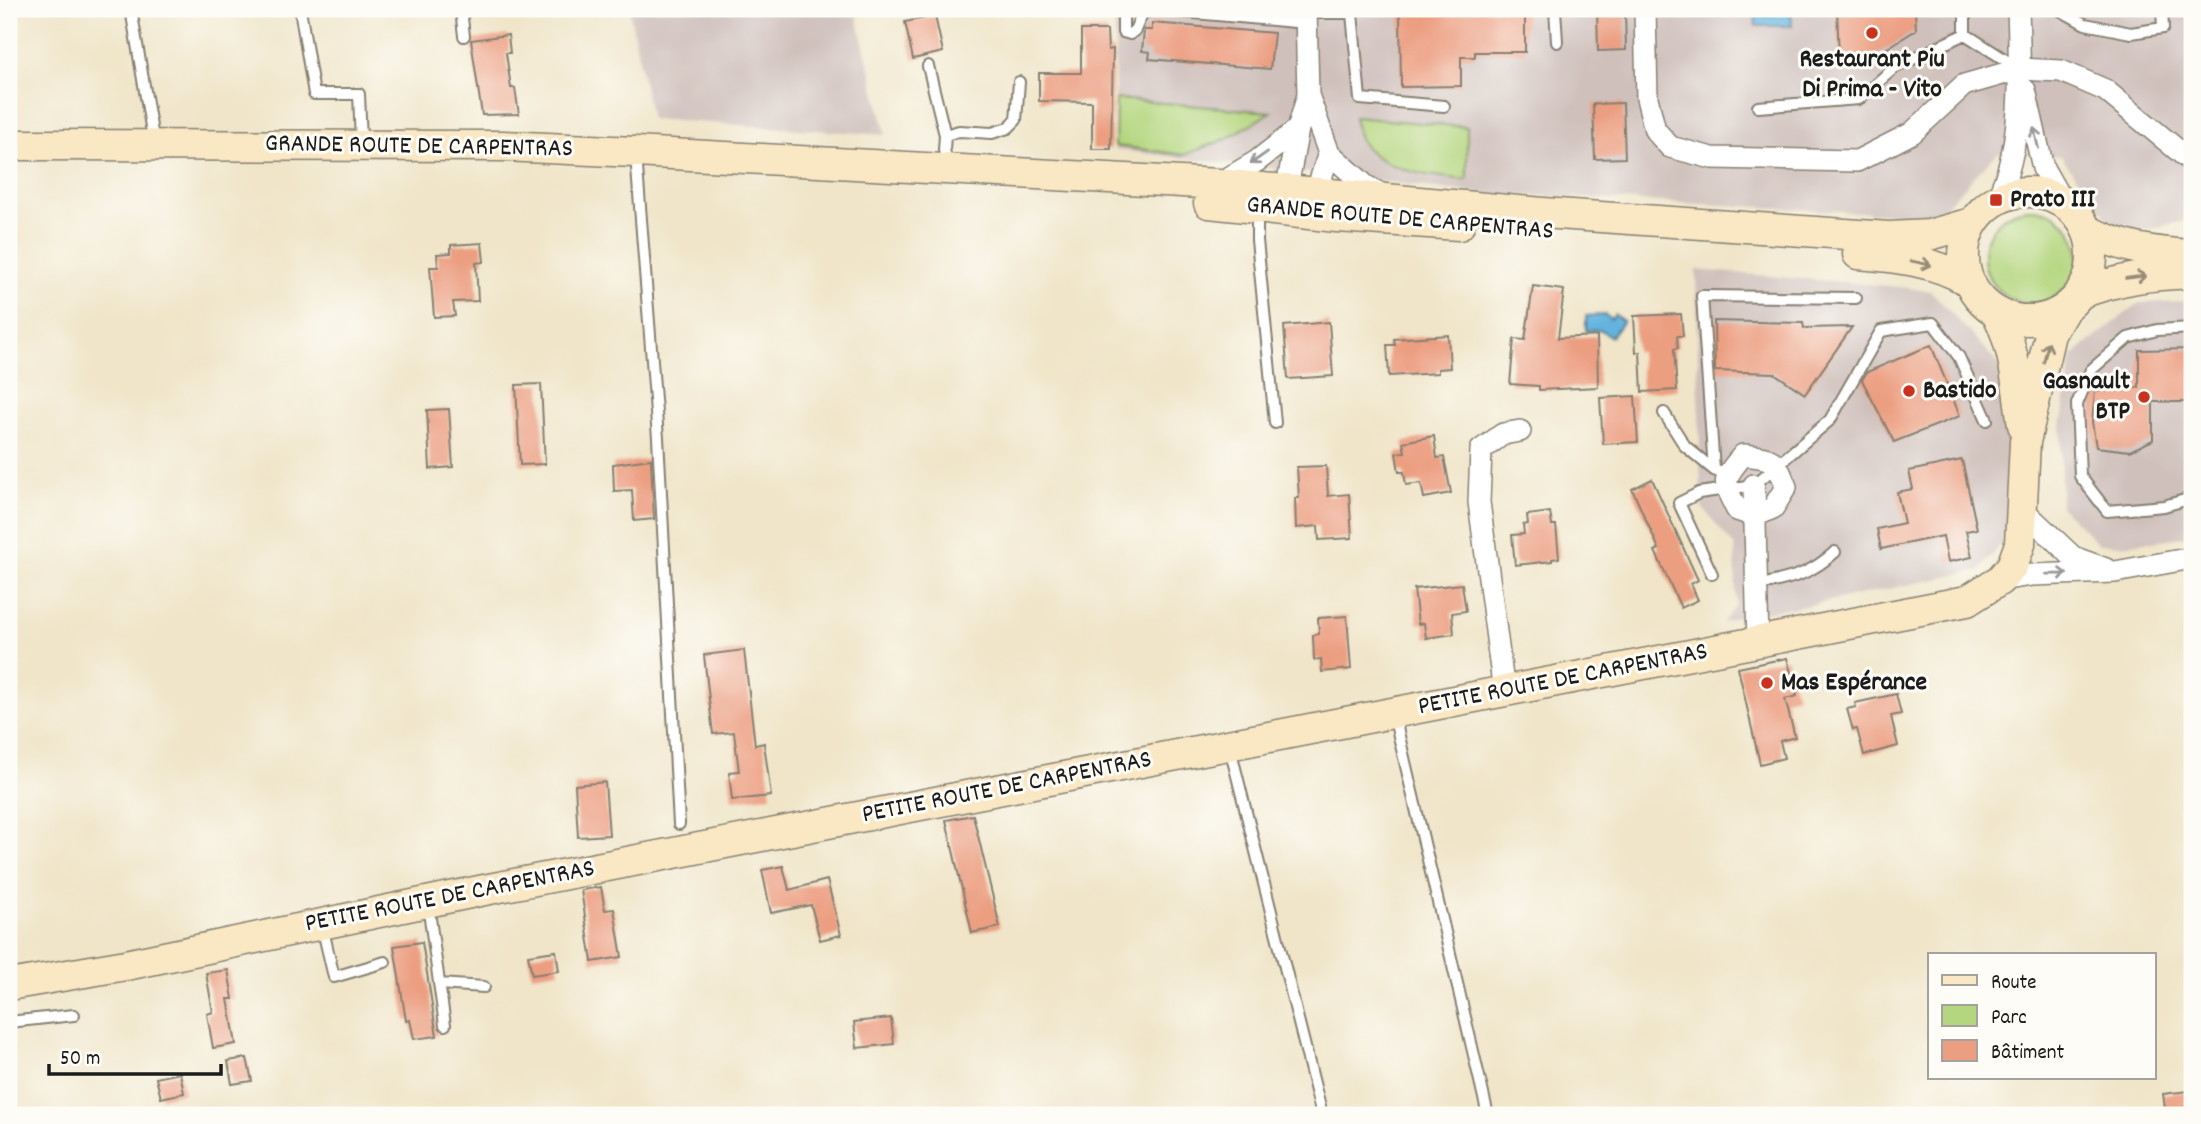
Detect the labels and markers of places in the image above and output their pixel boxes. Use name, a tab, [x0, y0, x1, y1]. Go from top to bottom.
marker: Restaurant Piu Di Prima - Vito	[1864, 25, 1880, 41]
place label: Restaurant Piu Di Prima - Vito	[1799, 42, 1945, 109]
place label: Prato III	[2010, 182, 2096, 219]
marker: Prato III	[1988, 192, 2004, 208]
place label: Gasnault BTP	[2043, 364, 2130, 431]
place label: Bastido	[1923, 373, 1997, 410]
marker: Bastido	[1901, 383, 1917, 399]
marker: Gasnault BTP	[2136, 389, 2152, 405]
place label: Mas Espérance	[1781, 665, 1927, 702]
marker: Mas Espérance	[1759, 675, 1775, 691]

